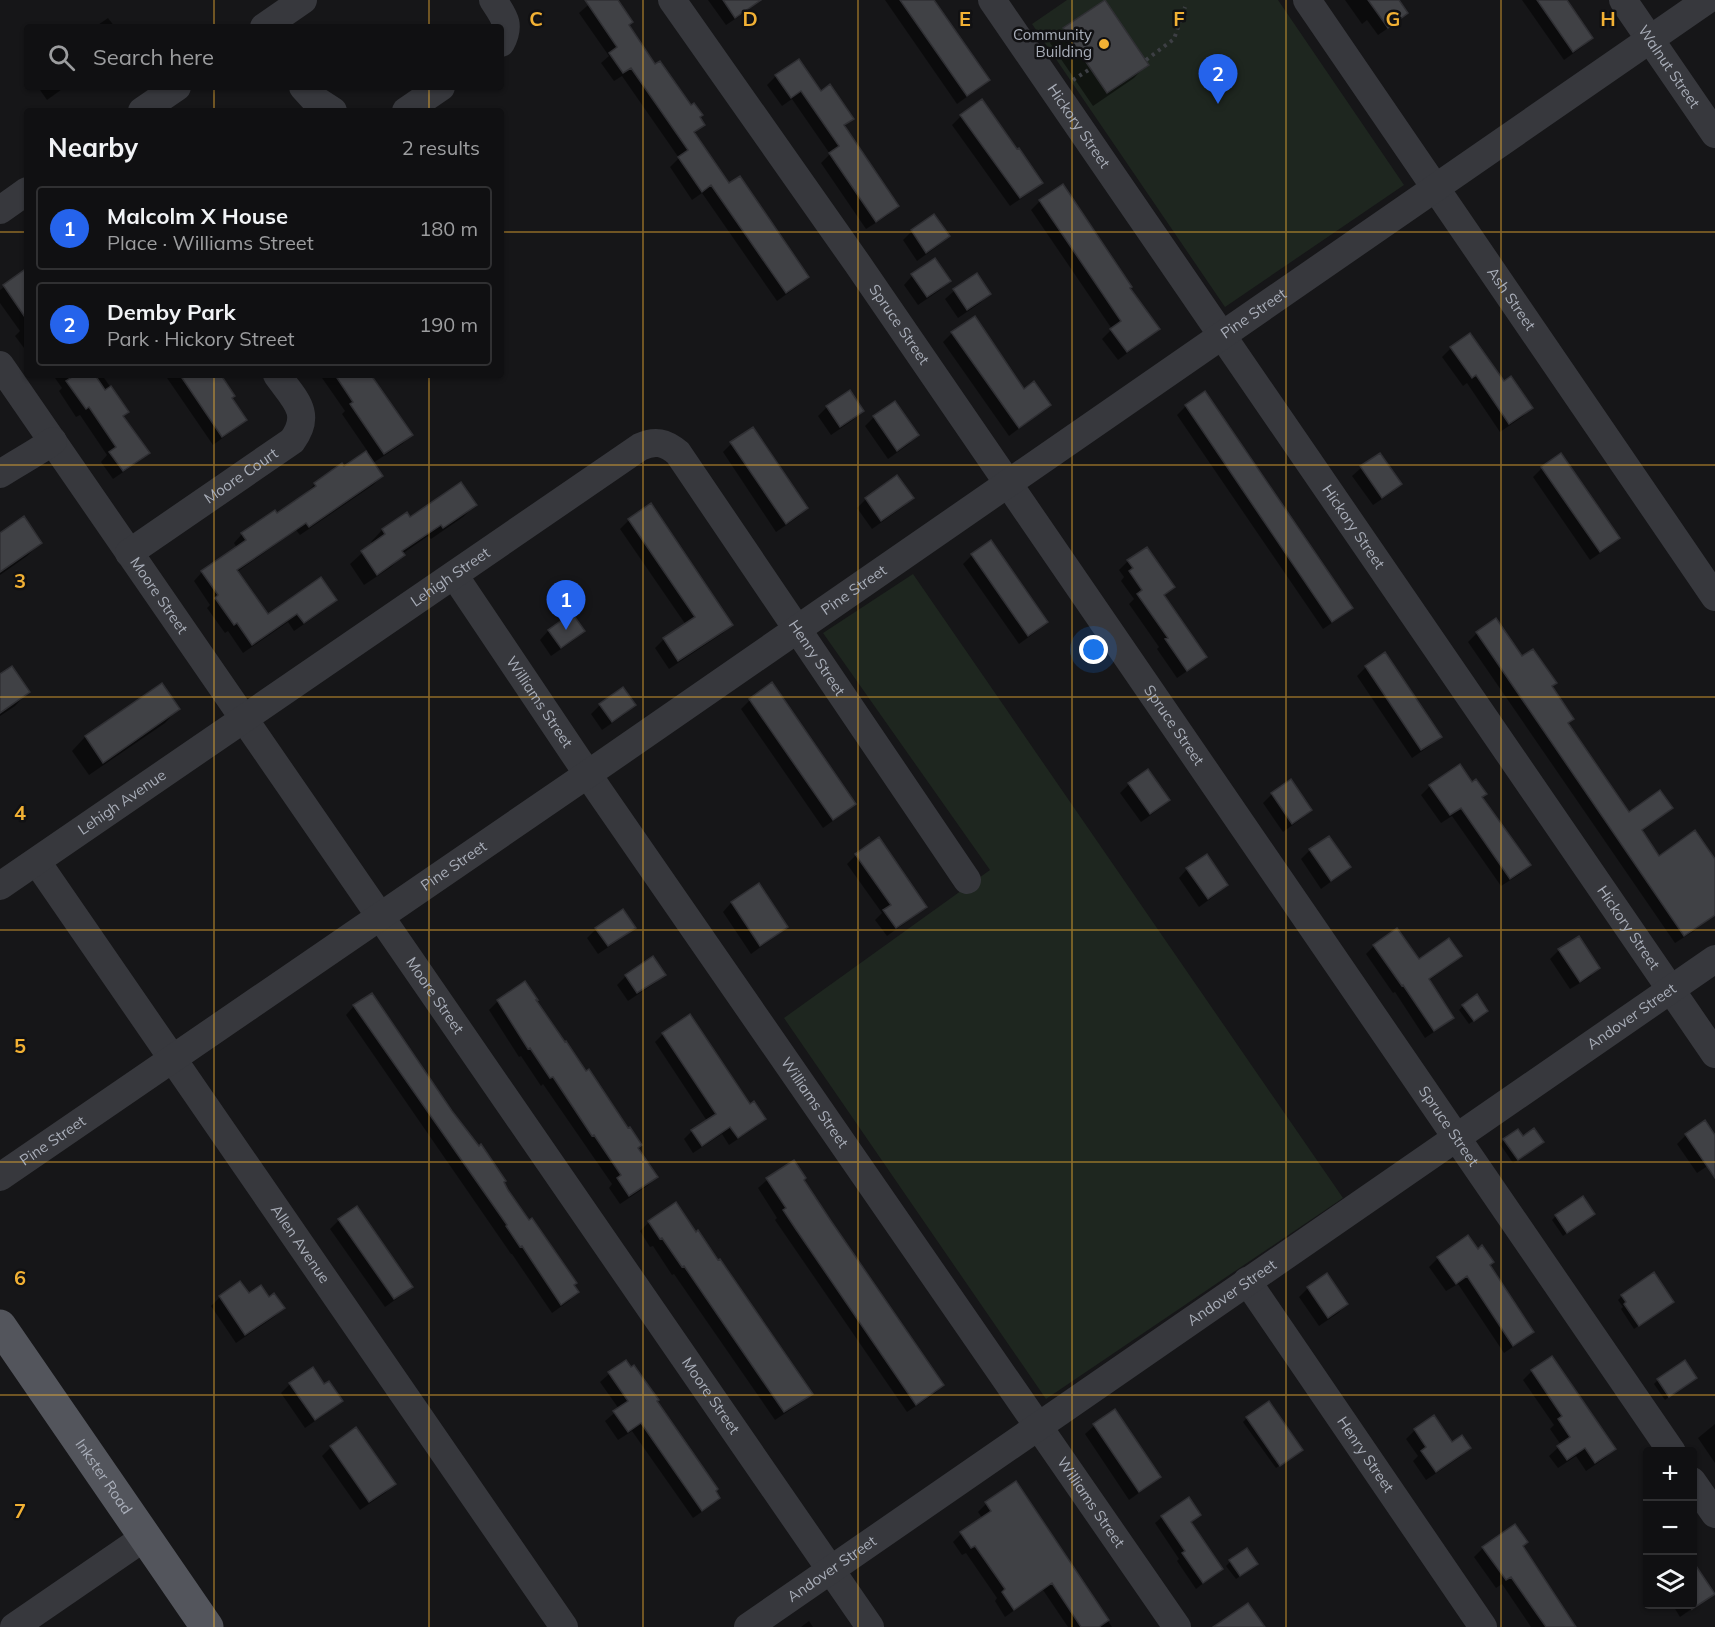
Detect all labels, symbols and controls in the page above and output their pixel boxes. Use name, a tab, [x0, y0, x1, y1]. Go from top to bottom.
text: C	[529, 6, 543, 31]
text: D	[742, 6, 758, 31]
text: E	[959, 6, 971, 31]
text: F	[1173, 6, 1185, 31]
text: G	[1386, 6, 1400, 31]
text: H	[1600, 6, 1616, 31]
street label: Walnut Street	[1634, 21, 1704, 112]
search box	[24, 24, 504, 90]
place label: Community Building	[1013, 25, 1092, 61]
marker: Community Building	[1097, 37, 1111, 51]
icon: search	[45, 41, 78, 74]
text: Search here	[93, 43, 214, 71]
pin: 2	[1198, 54, 1238, 104]
street label: Hickory Street	[1043, 80, 1115, 172]
text: Nearby	[48, 131, 138, 164]
text: 2 results	[402, 135, 480, 160]
text: Malcolm X House	[107, 202, 288, 230]
text: 1	[64, 216, 76, 241]
text: 180 m	[419, 216, 478, 241]
text: Place · Williams Street	[107, 230, 314, 255]
street label: Ash Street	[1483, 263, 1540, 334]
street label: Spruce Street	[865, 280, 934, 368]
street label: Pine Street	[1217, 284, 1290, 343]
text: Demby Park	[107, 298, 236, 326]
text: 2	[64, 312, 76, 337]
text: 190 m	[419, 312, 478, 337]
text: Park · Hickory Street	[107, 326, 295, 351]
street label: Moore Court	[200, 444, 281, 508]
street label: Hickory Street	[1318, 481, 1389, 572]
street label: Lehigh Street	[407, 543, 493, 611]
street label: Moore Street	[126, 553, 192, 637]
street label: Pine Street	[817, 560, 890, 619]
text: 3	[14, 568, 26, 593]
pin: 1	[546, 580, 586, 630]
street label: Henry Street	[785, 616, 850, 699]
your location	[1079, 635, 1108, 664]
street label: Williams Street	[502, 652, 577, 751]
street label: Spruce Street	[1140, 681, 1209, 769]
street label: Lehigh Avenue	[74, 765, 169, 839]
text: 4	[14, 800, 26, 825]
street label: Pine Street	[417, 836, 490, 895]
street label: Hickory Street	[1593, 882, 1664, 973]
street label: Moore Street	[402, 953, 468, 1037]
street label: Andover Street	[1583, 979, 1680, 1054]
text: 5	[14, 1033, 26, 1058]
street label: Williams Street	[777, 1053, 853, 1151]
street label: Spruce Street	[1415, 1082, 1483, 1170]
street label: Pine Street	[16, 1111, 89, 1170]
street label: Allen Avenue	[267, 1201, 334, 1287]
street label: Andover Street	[1183, 1255, 1280, 1330]
text: 6	[14, 1265, 26, 1290]
street label: Moore Street	[678, 1353, 744, 1438]
street label: Henry Street	[1333, 1413, 1398, 1496]
street label: Inkster Road	[72, 1435, 137, 1518]
map controls	[1643, 1447, 1697, 1609]
button: +	[1643, 1447, 1697, 1501]
street label: Williams Street	[1053, 1453, 1129, 1551]
text: 7	[14, 1498, 26, 1523]
button: −	[1643, 1501, 1697, 1555]
street label: Andover Street	[783, 1531, 880, 1606]
button: layers	[1643, 1555, 1697, 1609]

